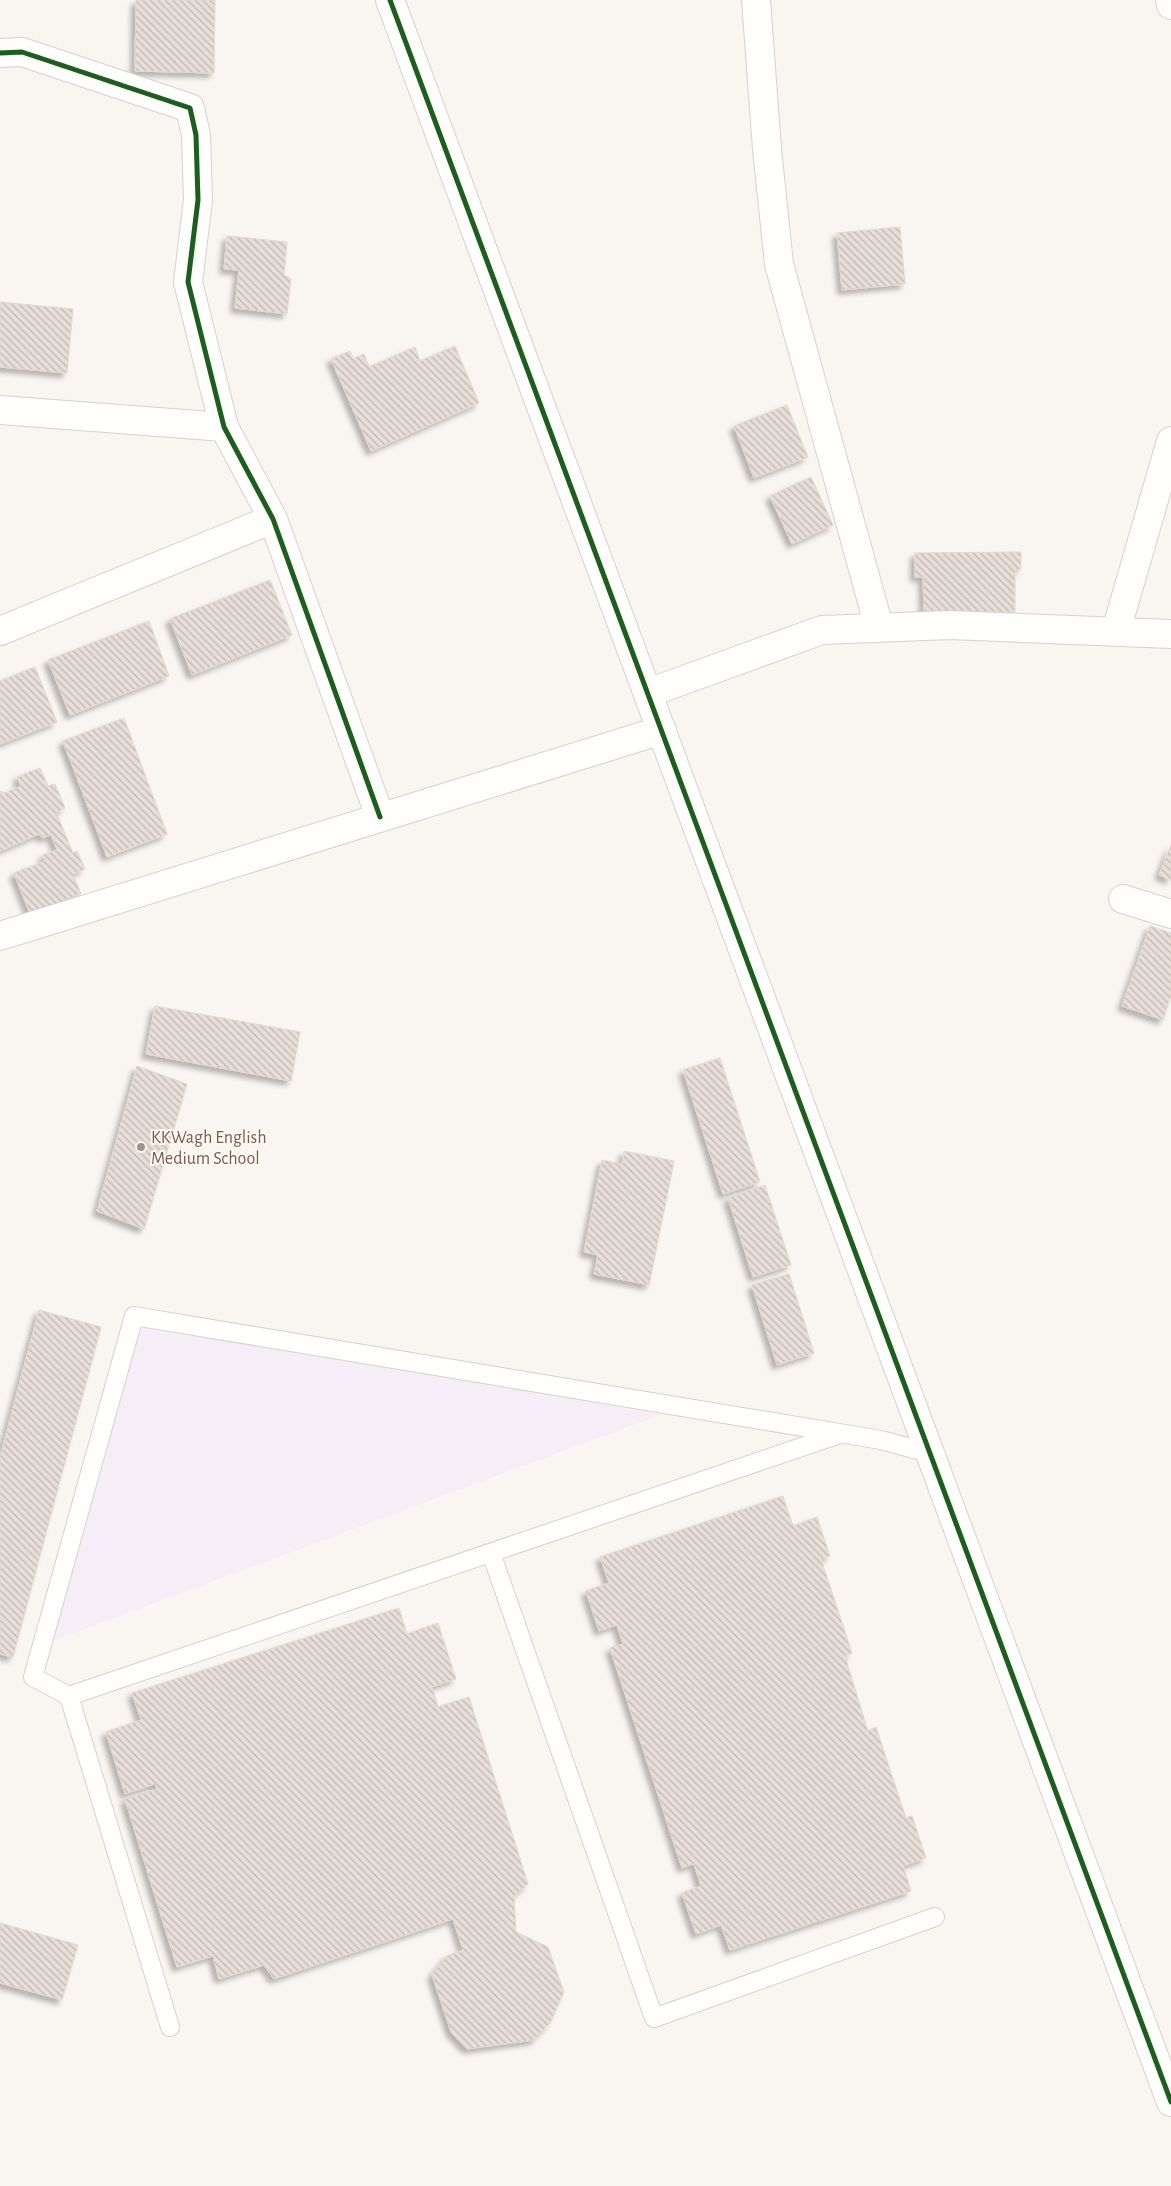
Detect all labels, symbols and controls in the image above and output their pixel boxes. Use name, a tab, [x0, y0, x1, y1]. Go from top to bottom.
place label: KKWagh English Medium School	[151, 1129, 267, 1168]
marker: KKWagh English Medium School	[135, 1141, 147, 1153]

